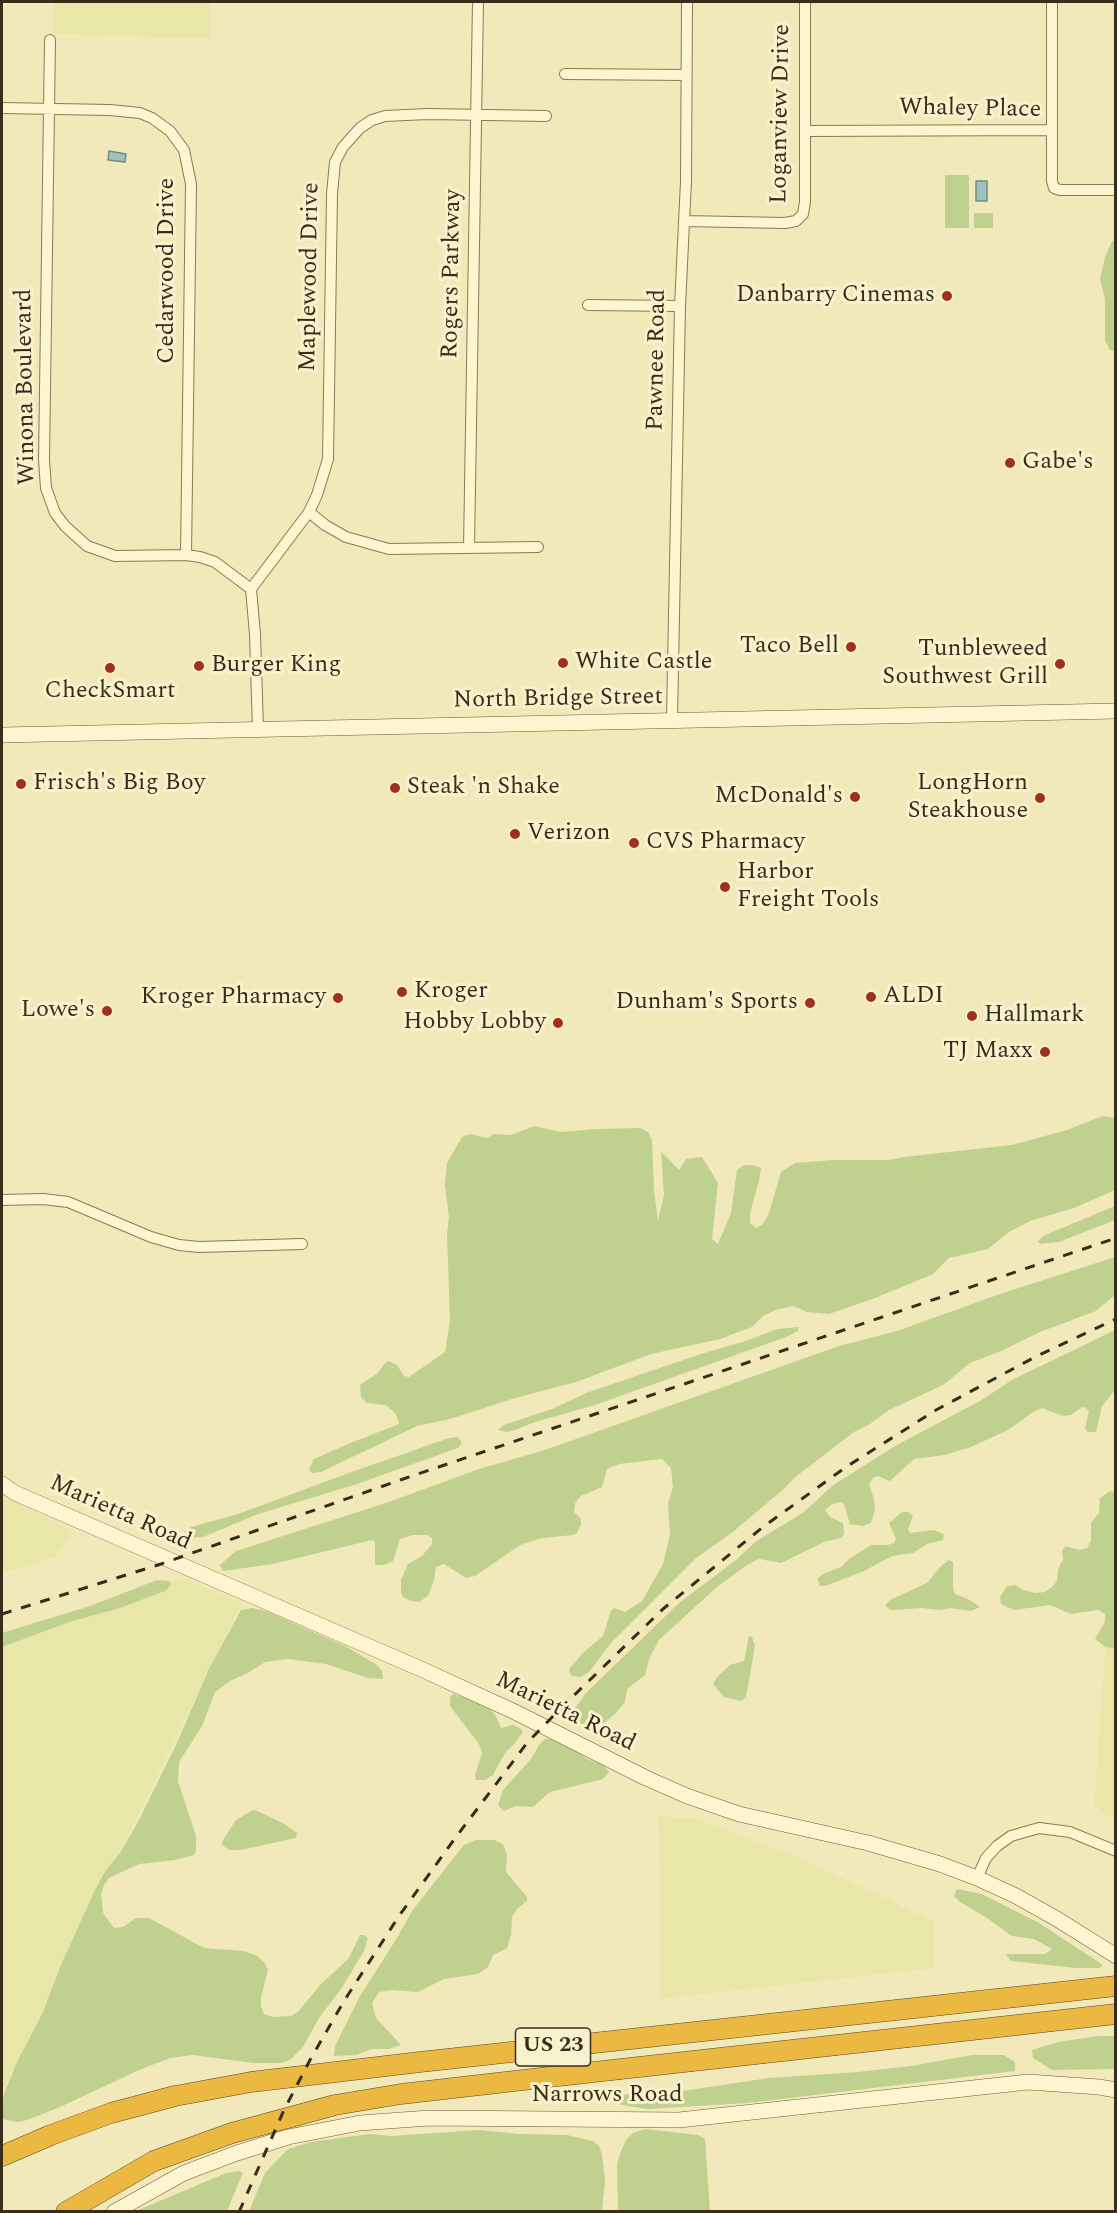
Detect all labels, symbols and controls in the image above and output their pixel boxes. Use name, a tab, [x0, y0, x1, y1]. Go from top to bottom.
street label: Loganview Drive	[766, 24, 798, 204]
street label: Whaley Place	[899, 94, 1041, 126]
street label: Cedarwood Drive	[154, 178, 182, 364]
street label: Maplewood Drive	[295, 182, 327, 372]
street label: Rogers Parkway	[437, 189, 469, 359]
place label: Danbarry Cinemas	[736, 282, 935, 310]
street label: Winona Boulevard	[11, 288, 43, 486]
street label: Pawnee Road	[642, 289, 674, 431]
marker: Danbarry Cinemas	[940, 289, 954, 303]
place label: Gabe's	[1022, 449, 1094, 477]
marker: Gabe's	[1003, 456, 1017, 470]
place label: Taco Bell	[740, 633, 839, 661]
place label: Tunbleweed Southwest Grill	[882, 636, 1048, 692]
marker: Taco Bell	[844, 640, 858, 654]
place label: White Castle	[575, 649, 712, 677]
place label: Burger King	[211, 652, 341, 680]
marker: White Castle	[556, 656, 570, 670]
marker: Tunbleweed Southwest Grill	[1053, 657, 1067, 671]
marker: Burger King	[192, 659, 206, 673]
marker: CheckSmart	[103, 661, 117, 675]
place label: CheckSmart	[45, 678, 175, 706]
street label: North Bridge Street	[453, 684, 663, 716]
place label: Frisch's Big Boy	[33, 770, 205, 798]
place label: LongHorn Steakhouse	[908, 770, 1028, 826]
place label: Steak 'n Shake	[407, 774, 560, 802]
marker: Frisch's Big Boy	[14, 777, 28, 791]
marker: Steak 'n Shake	[388, 781, 402, 795]
place label: McDonald's	[715, 783, 843, 811]
marker: McDonald's	[848, 790, 862, 804]
marker: LongHorn Steakhouse	[1033, 791, 1047, 805]
place label: Verizon	[527, 820, 610, 848]
marker: Verizon	[508, 827, 522, 841]
place label: CVS Pharmacy	[646, 829, 805, 857]
marker: CVS Pharmacy	[627, 836, 641, 850]
place label: Harbor Freight Tools	[737, 859, 879, 915]
marker: Harbor Freight Tools	[718, 880, 732, 894]
place label: Kroger	[414, 978, 488, 1006]
place label: ALDI	[883, 983, 944, 1011]
place label: Kroger Pharmacy	[141, 984, 326, 1012]
marker: Kroger	[395, 985, 409, 999]
place label: Dunham's Sports	[616, 989, 798, 1017]
marker: ALDI	[864, 990, 878, 1004]
marker: Kroger Pharmacy	[331, 991, 345, 1005]
marker: Dunham's Sports	[803, 996, 817, 1010]
place label: Lowe's	[21, 997, 95, 1025]
place label: Hallmark	[984, 1002, 1084, 1030]
marker: Lowe's	[100, 1004, 114, 1018]
place label: Hobby Lobby	[403, 1009, 546, 1037]
marker: Hallmark	[965, 1009, 979, 1023]
marker: Hobby Lobby	[551, 1016, 565, 1030]
place label: TJ Maxx	[943, 1038, 1033, 1066]
marker: TJ Maxx	[1038, 1045, 1052, 1059]
street label: Marietta Road	[45, 1470, 195, 1558]
street label: Marietta Road	[490, 1667, 640, 1759]
road number: US 23	[516, 2028, 590, 2066]
street label: Narrows Road	[531, 2082, 683, 2110]

